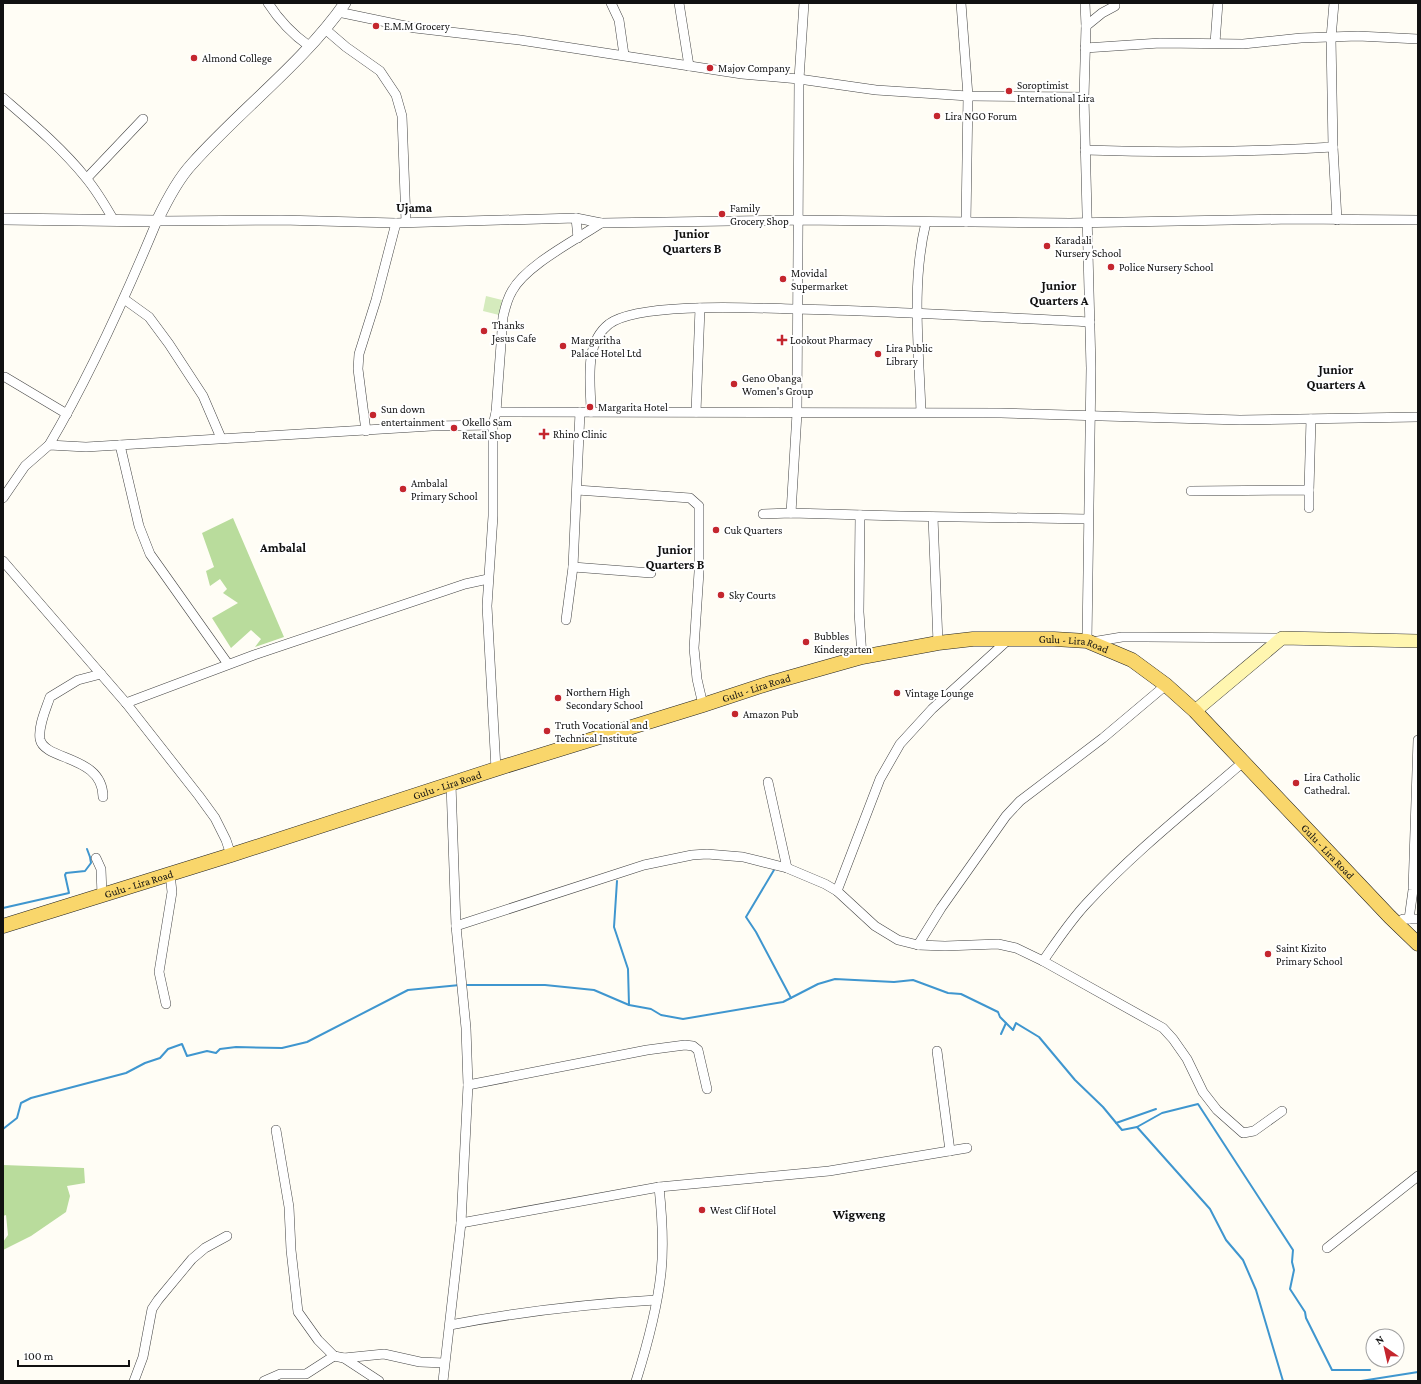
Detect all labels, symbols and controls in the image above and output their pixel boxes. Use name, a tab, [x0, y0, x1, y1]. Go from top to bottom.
place label: E.M.M Grocery	[384, 20, 451, 33]
marker: E.M.M Grocery	[371, 21, 381, 31]
place label: Almond College	[202, 52, 272, 65]
marker: Almond College	[189, 53, 199, 63]
place label: Majov Company	[718, 62, 791, 75]
marker: Majov Company	[705, 63, 715, 73]
place label: Soroptimist International Lira	[1017, 79, 1095, 104]
marker: Soroptimist International Lira	[1004, 86, 1014, 96]
place label: Lira NGO Forum	[945, 110, 1017, 122]
marker: Lira NGO Forum	[932, 111, 942, 121]
district label: Ujama	[396, 200, 433, 216]
place label: Family Grocery Shop	[730, 202, 789, 228]
marker: Family Grocery Shop	[717, 209, 727, 219]
district label: Junior Quarters B	[663, 226, 722, 256]
place label: Karadali Nursery School	[1055, 234, 1122, 260]
marker: Karadali Nursery School	[1042, 241, 1052, 251]
place label: Police Nursery School	[1119, 261, 1214, 274]
marker: Police Nursery School	[1106, 262, 1116, 272]
place label: Movidal Supermarket	[791, 267, 848, 293]
marker: Movidal Supermarket	[778, 274, 788, 284]
district label: Junior Quarters A	[1029, 278, 1089, 308]
place label: Thanks Jesus Cafe	[491, 319, 536, 345]
marker: Thanks Jesus Cafe	[479, 326, 489, 336]
place label: Margaritha Palace Hotel Ltd	[571, 334, 642, 359]
place label: Lookout Pharmacy	[790, 334, 874, 347]
marker: Lookout Pharmacy	[777, 335, 787, 345]
marker: Margaritha Palace Hotel Ltd	[558, 341, 568, 351]
place label: Lira Public Library	[886, 342, 933, 368]
marker: Lira Public Library	[873, 349, 883, 359]
district label: Junior Quarters A	[1306, 362, 1366, 392]
place label: Geno Obanga Women's Group	[742, 372, 813, 398]
marker: Geno Obanga Women's Group	[729, 379, 739, 389]
place label: Margarita Hotel	[598, 401, 668, 414]
marker: Margarita Hotel	[585, 402, 595, 412]
place label: Sun down entertainment	[381, 403, 445, 428]
marker: Sun down entertainment	[368, 410, 378, 420]
place label: Okello Sam Retail Shop	[462, 416, 512, 442]
marker: Okello Sam Retail Shop	[449, 423, 459, 433]
marker: Rhino Clinic	[538, 428, 550, 440]
place label: Rhino Clinic	[553, 428, 607, 440]
place label: Ambalal Primary School	[411, 477, 478, 503]
marker: Ambalal Primary School	[398, 484, 408, 494]
place label: Cuk Quarters	[724, 524, 782, 536]
marker: Cuk Quarters	[711, 525, 721, 535]
district label: Ambalal	[259, 540, 306, 555]
district label: Junior Quarters B	[646, 542, 705, 572]
place label: Sky Courts	[729, 589, 776, 602]
marker: Sky Courts	[716, 590, 726, 600]
place label: Bubbles Kindergarten	[814, 630, 872, 656]
street label: Gulu - Lira Road	[1039, 633, 1111, 656]
marker: Bubbles Kindergarten	[801, 637, 811, 647]
street label: Gulu - Lira Road	[720, 671, 792, 704]
place label: Northern High Secondary School	[566, 686, 643, 712]
place label: Vintage Lounge	[905, 687, 974, 700]
marker: Vintage Lounge	[892, 688, 902, 698]
marker: Northern High Secondary School	[553, 693, 563, 703]
place label: Amazon Pub	[743, 708, 799, 720]
marker: Amazon Pub	[730, 709, 740, 719]
place label: Truth Vocational and Technical Institute	[555, 719, 648, 744]
marker: Truth Vocational and Technical Institute	[542, 726, 552, 736]
street label: Gulu - Lira Road	[411, 768, 483, 802]
place label: Lira Catholic Cathedral.	[1304, 771, 1361, 796]
marker: Lira Catholic Cathedral.	[1291, 778, 1301, 788]
street label: Gulu - Lira Road	[1299, 821, 1357, 881]
street label: Gulu - Lira Road	[103, 867, 175, 900]
place label: Saint Kizito Primary School	[1276, 942, 1343, 968]
marker: Saint Kizito Primary School	[1263, 949, 1273, 959]
place label: West Clif Hotel	[710, 1204, 776, 1216]
marker: West Clif Hotel	[697, 1205, 707, 1215]
district label: Wigweng	[832, 1207, 886, 1222]
north arrow	[1365, 1328, 1405, 1368]
text: N	[1373, 1332, 1386, 1347]
scale bar	[18, 1342, 129, 1368]
text: 100 m	[24, 1349, 54, 1363]

